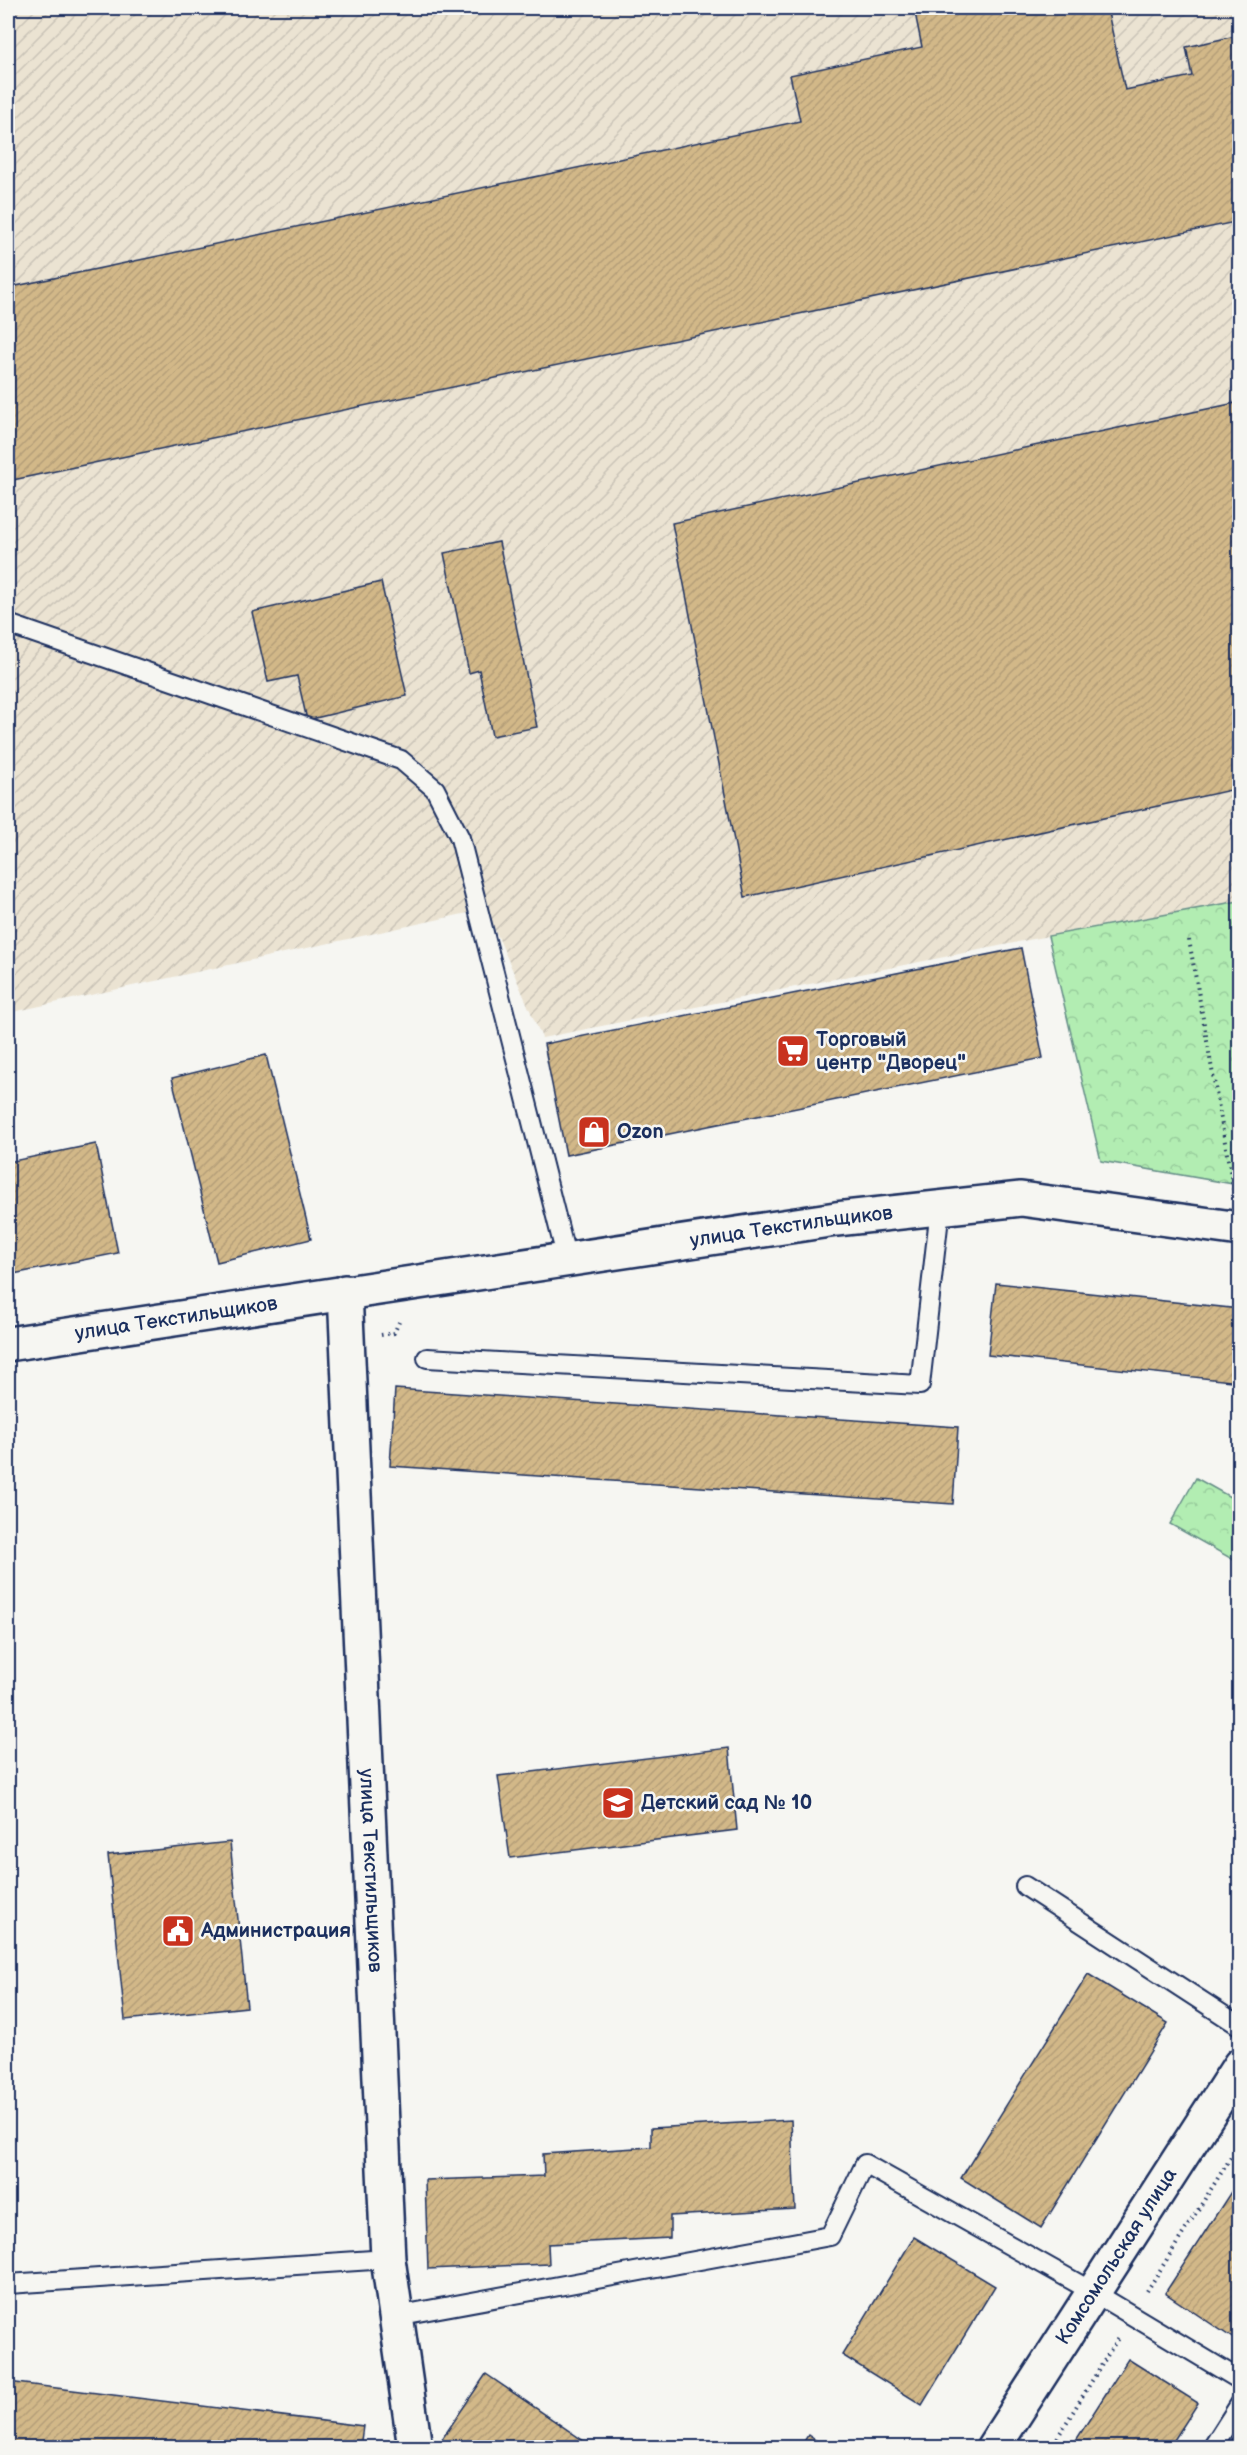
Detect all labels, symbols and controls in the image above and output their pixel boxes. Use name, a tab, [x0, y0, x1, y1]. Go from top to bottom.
place label: Торговый центр "Дворец"	[816, 1028, 966, 1075]
supermarket icon: Торговый центр "Дворец"	[775, 1033, 811, 1069]
shop icon: Ozon	[576, 1114, 612, 1150]
place label: Ozon	[617, 1120, 664, 1144]
street label: улица Текстильщиков	[688, 1201, 894, 1253]
street label: улица Текстильщиков	[73, 1291, 279, 1346]
street label: улица Текстильщиков	[354, 1768, 387, 1974]
school or university icon: Детский сад № 10	[600, 1785, 636, 1821]
place label: Детский сад № 10	[641, 1791, 812, 1815]
public building icon: Администрация	[160, 1913, 196, 1949]
place label: Администрация	[200, 1919, 351, 1943]
street label: Комсомольская улица	[1051, 2163, 1182, 2349]

